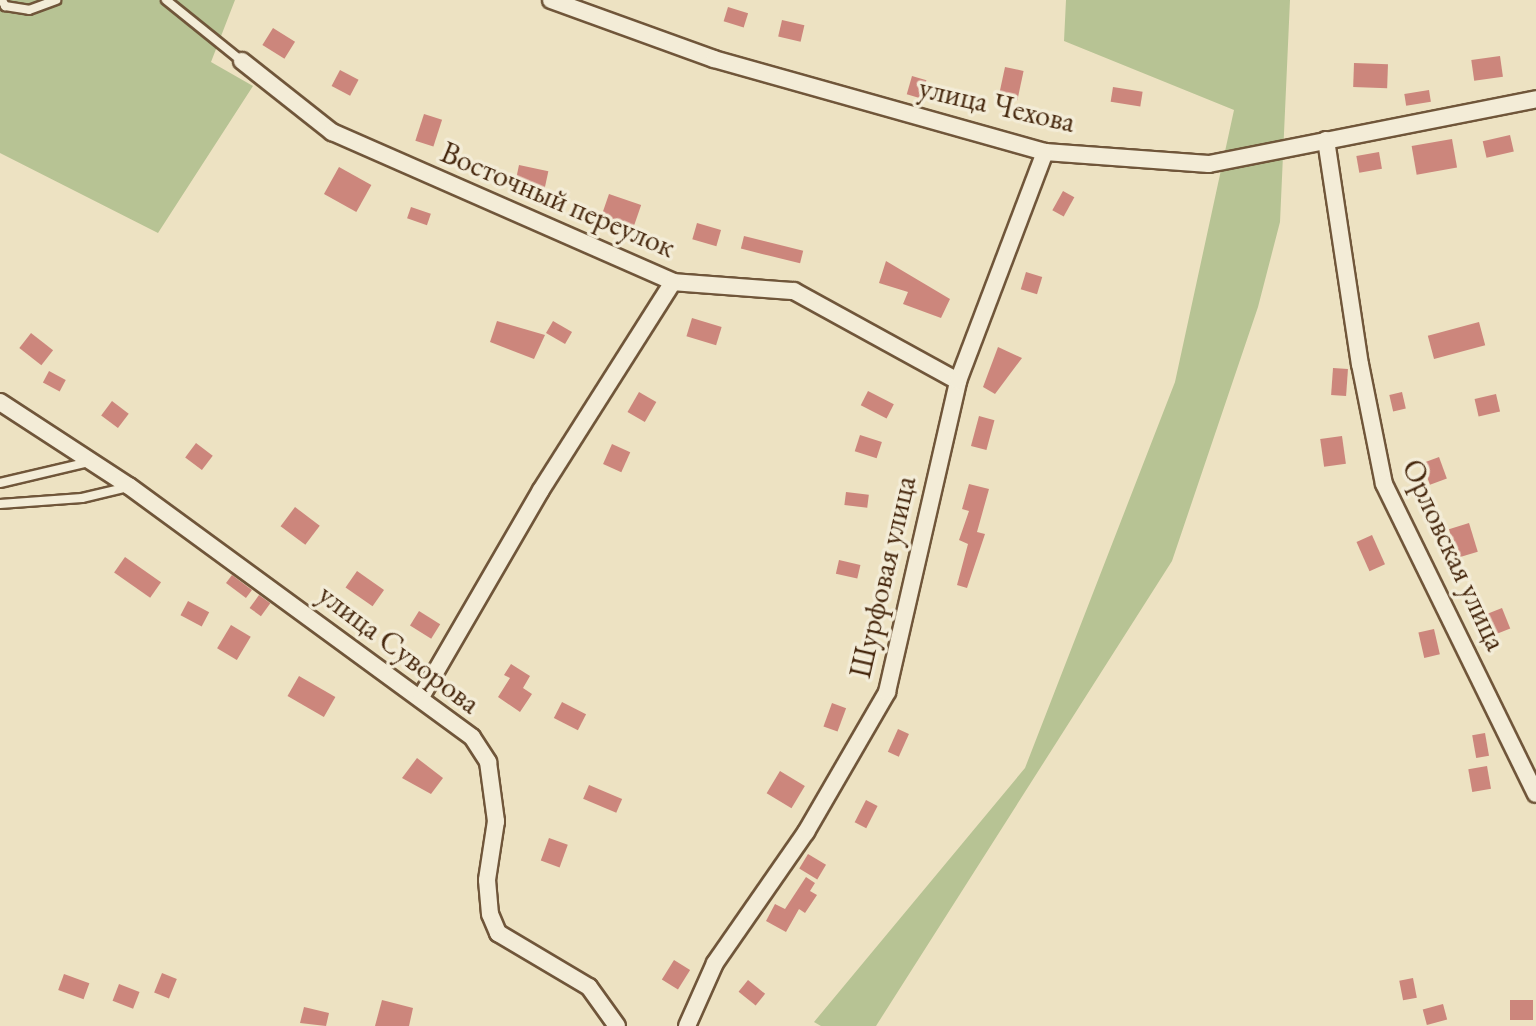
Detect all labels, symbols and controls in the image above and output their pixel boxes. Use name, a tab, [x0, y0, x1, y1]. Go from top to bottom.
street label: улица Чехова	[915, 70, 1079, 140]
street label: Восточный переулок	[435, 134, 681, 266]
street label: Орловская улица	[1394, 454, 1514, 656]
street label: Шурфовая улица	[842, 472, 924, 682]
street label: улица Суворова	[311, 576, 487, 722]

